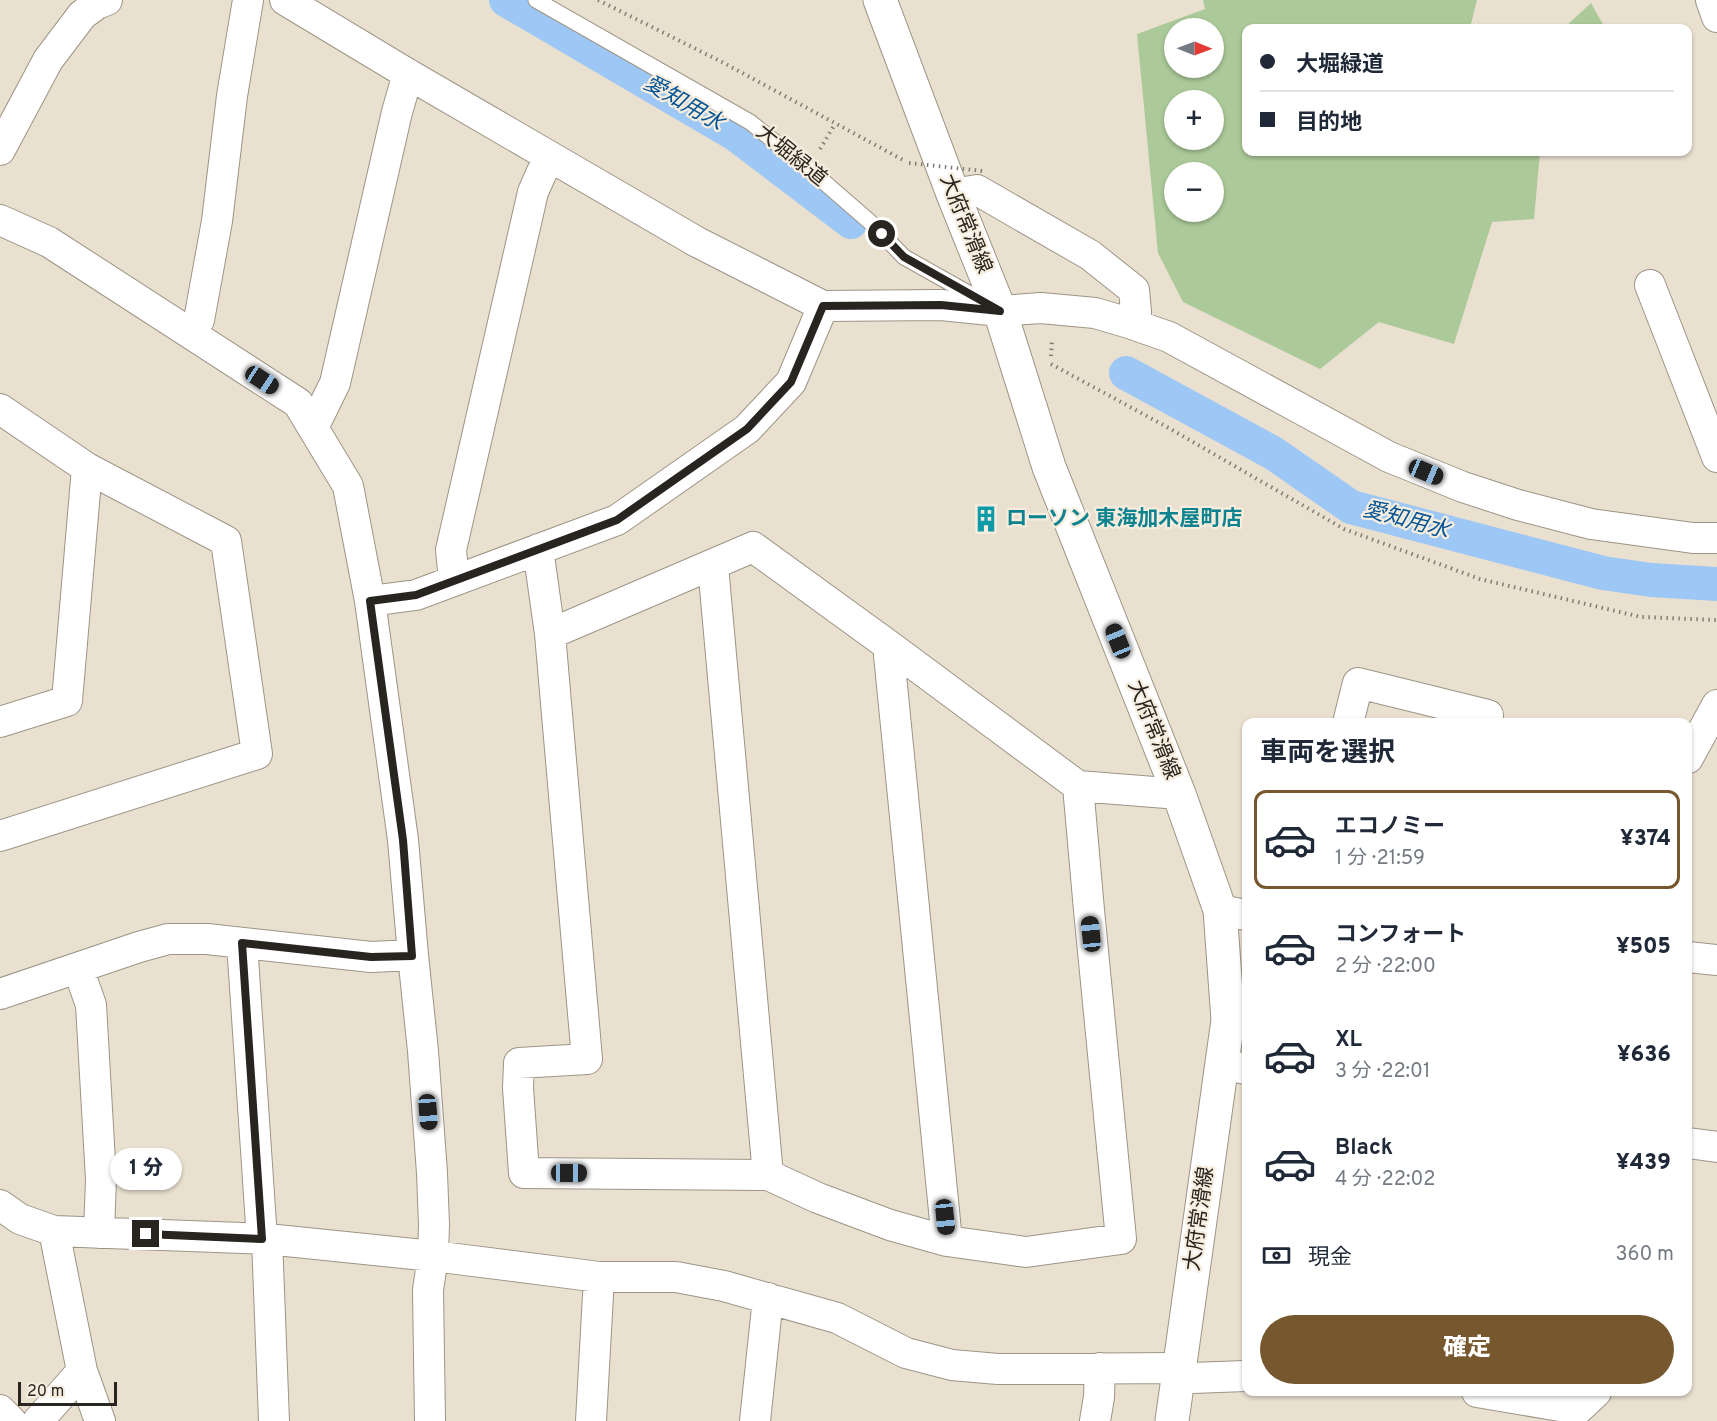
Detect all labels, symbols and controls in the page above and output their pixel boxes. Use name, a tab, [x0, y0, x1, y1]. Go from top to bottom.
north arrow	[1164, 18, 1224, 78]
map controls	[1164, 18, 1224, 222]
text: 大堀緑道	[1296, 52, 1384, 79]
water label: 愛知用水	[638, 70, 730, 139]
button: +	[1164, 90, 1224, 150]
text: 目的地	[1296, 110, 1362, 137]
street label: 大堀緑道	[750, 119, 832, 193]
button: −	[1164, 162, 1224, 222]
street label: 大府常滑線	[933, 170, 997, 278]
route start	[868, 220, 895, 247]
car	[242, 363, 282, 397]
car	[1406, 457, 1446, 487]
water label: 愛知用水	[1360, 497, 1454, 546]
building icon: ローソン 東海加木屋町店	[971, 504, 1001, 534]
place label: ローソン 東海加木屋町店	[1006, 506, 1242, 533]
car	[1103, 621, 1133, 661]
street label: 大府常滑線	[1121, 676, 1185, 784]
text: 車両を選択	[1260, 737, 1395, 771]
icon: car	[1263, 813, 1317, 867]
text: エコノミー	[1335, 814, 1445, 841]
text: ¥374	[1620, 826, 1671, 853]
text: 1 分 · 21:59	[1335, 846, 1425, 872]
car	[1080, 915, 1102, 953]
icon: car	[1263, 921, 1317, 975]
text: コンフォート	[1335, 922, 1466, 949]
text: ¥505	[1616, 934, 1671, 961]
text: 2 分 · 22:00	[1335, 954, 1436, 980]
text: XL	[1335, 1027, 1362, 1054]
icon: car	[1263, 1029, 1317, 1083]
text: ¥636	[1617, 1042, 1671, 1069]
text: 3 分 · 22:01	[1335, 1059, 1430, 1085]
car	[418, 1093, 438, 1131]
text: Black	[1335, 1135, 1393, 1162]
icon: car	[1263, 1137, 1317, 1191]
callout: 1 分	[110, 1147, 182, 1189]
text: ¥439	[1616, 1150, 1671, 1177]
text: 1 分	[129, 1156, 163, 1182]
car	[551, 1164, 587, 1182]
street label: 大府常滑線	[1179, 1165, 1221, 1273]
text: 4 分 · 22:02	[1335, 1167, 1436, 1193]
car	[934, 1198, 956, 1236]
route end	[132, 1220, 159, 1247]
icon: cash	[1260, 1239, 1293, 1272]
text: 360 m	[1616, 1242, 1674, 1268]
text: 現金	[1308, 1245, 1352, 1272]
button: 確定	[1260, 1315, 1674, 1384]
scale bar	[18, 1379, 117, 1406]
text: 20 m	[27, 1382, 64, 1402]

